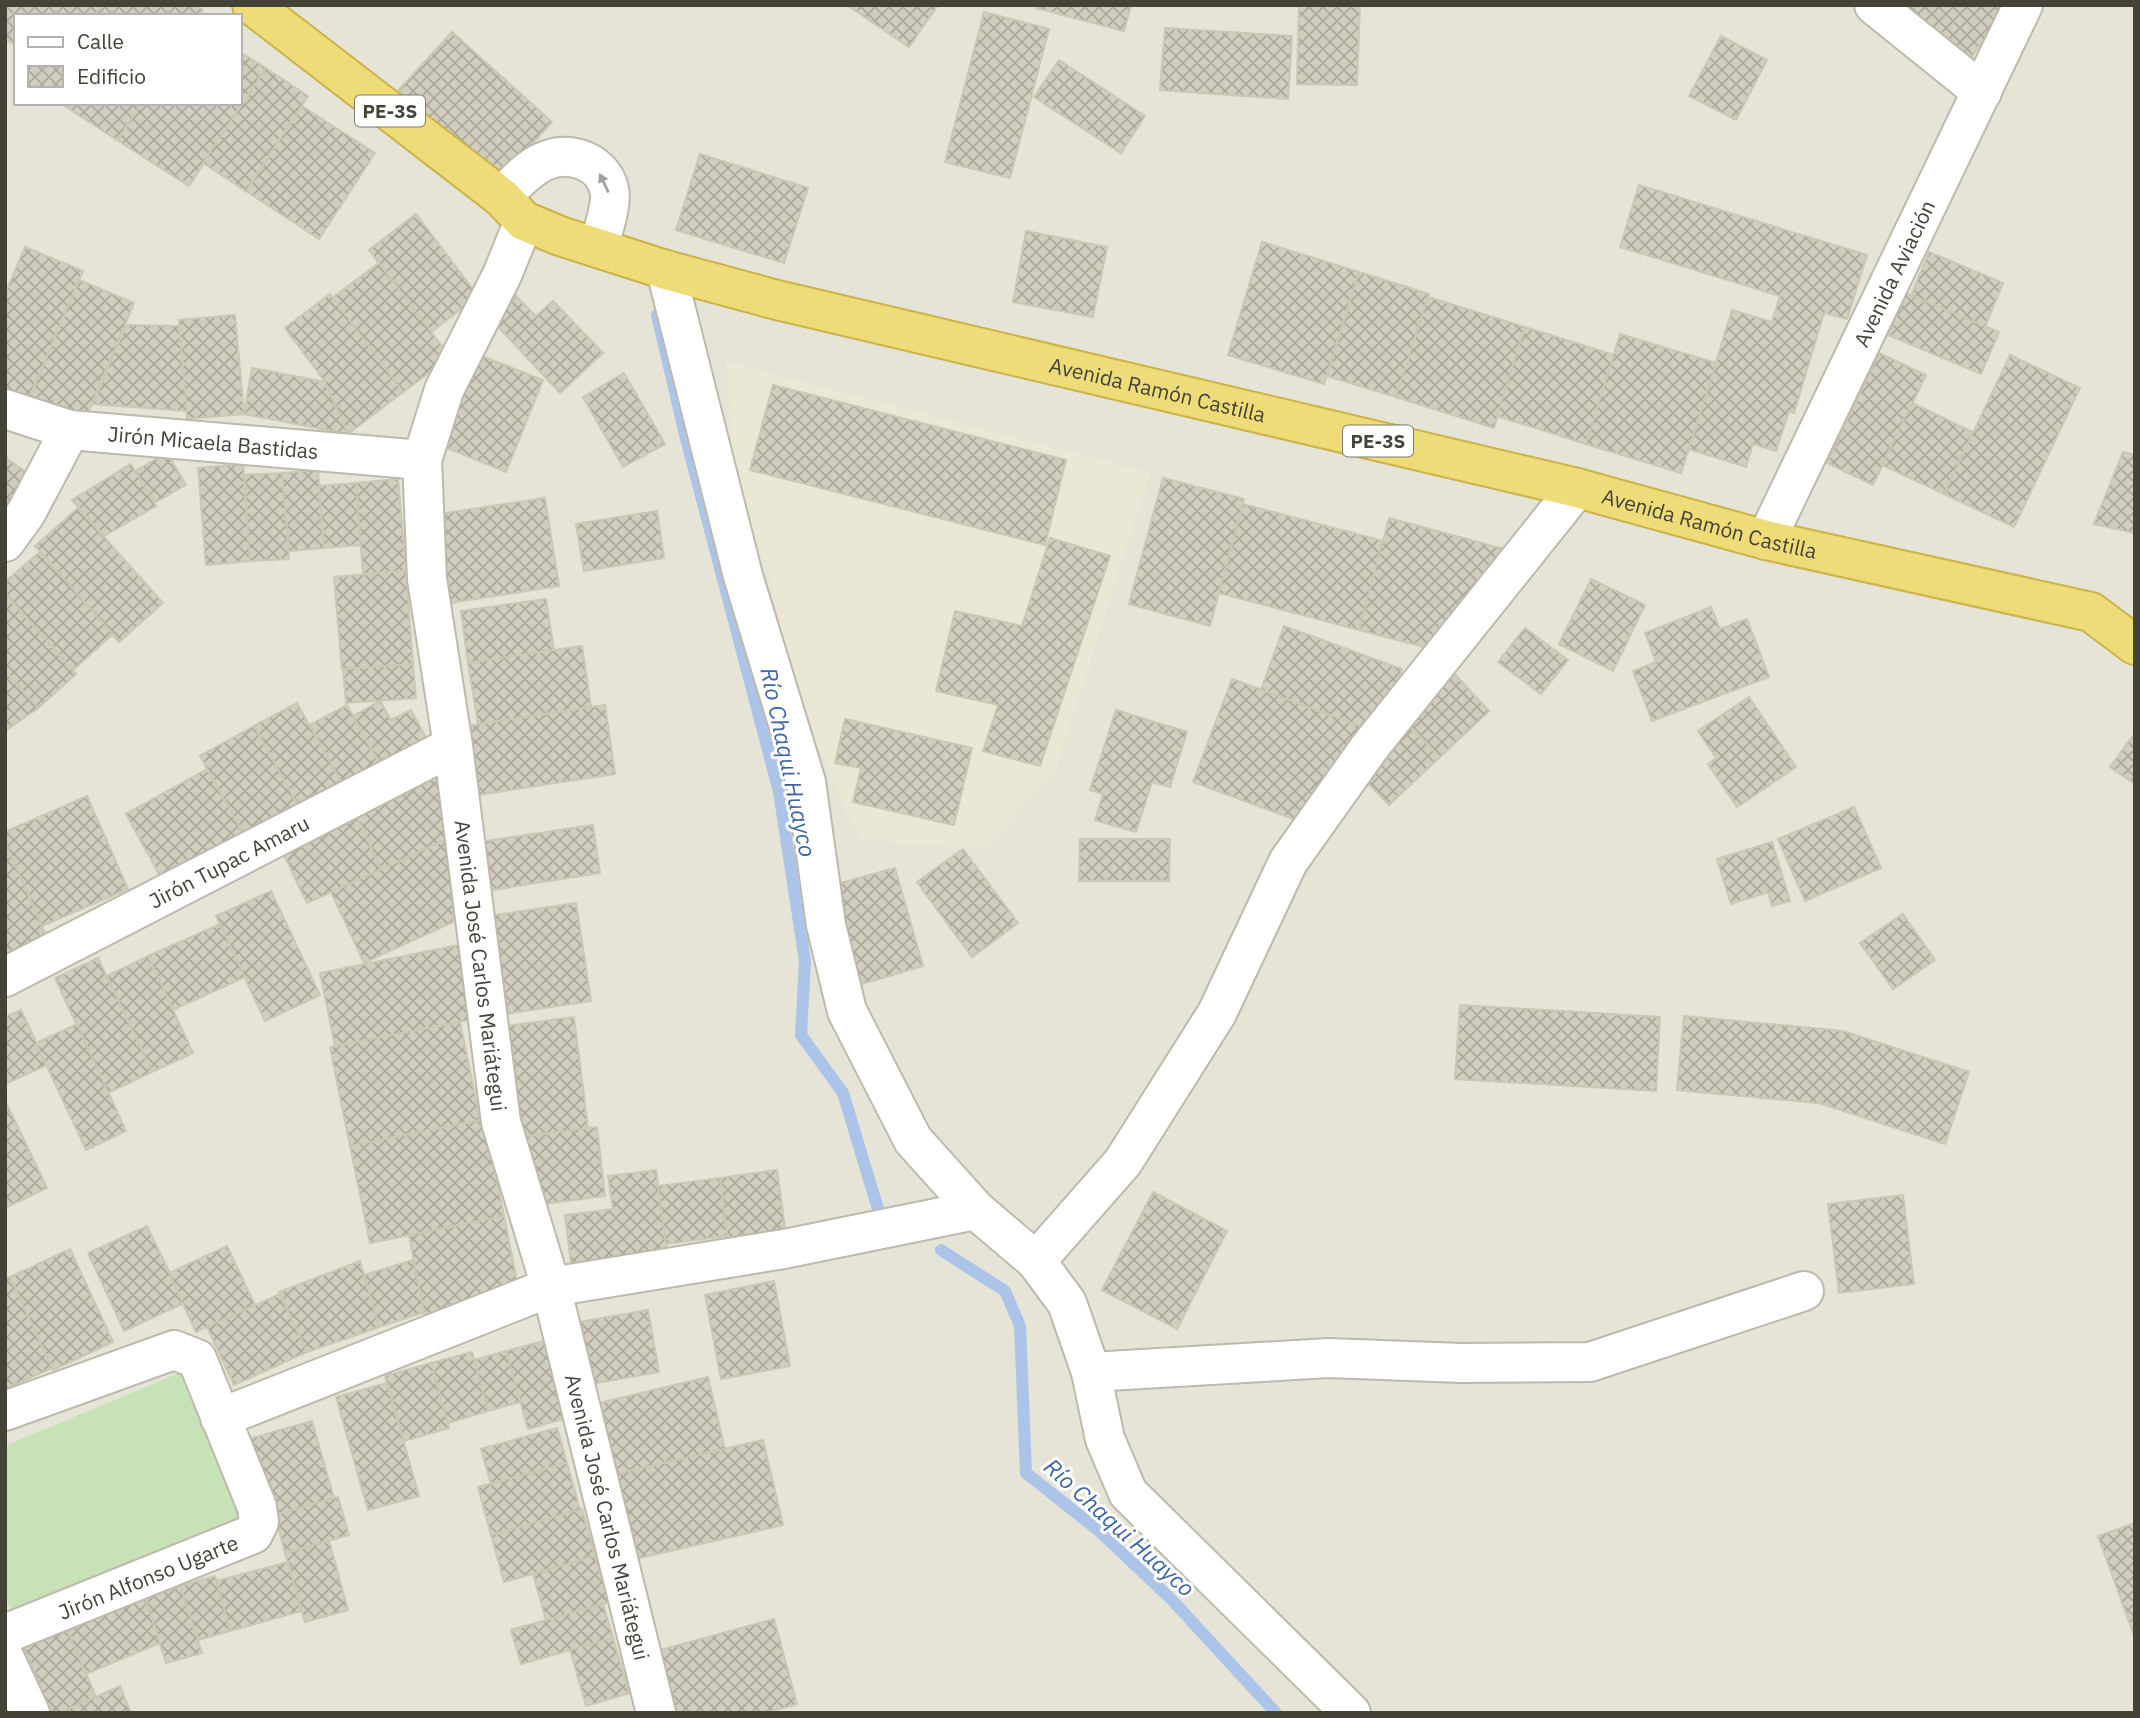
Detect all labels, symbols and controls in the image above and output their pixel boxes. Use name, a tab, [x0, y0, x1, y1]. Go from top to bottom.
legend	[14, 14, 242, 105]
text: Calle	[77, 27, 124, 55]
text: Edificio	[77, 62, 146, 90]
road number: PE-3S	[355, 96, 425, 127]
one-way arrow	[598, 172, 610, 193]
street label: Avenida Aviación	[1847, 195, 1941, 351]
street label: Avenida Ramón Castilla	[1047, 351, 1269, 428]
street label: Jirón Micaela Bastidas	[107, 419, 320, 465]
road number: PE-3S	[1343, 426, 1413, 456]
street label: Avenida Ramón Castilla	[1599, 482, 1820, 565]
water label: Río Chaqui Huayco	[754, 664, 824, 860]
street label: Jirón Tupac Amaru	[144, 809, 314, 914]
street label: Avenida José Carlos Mariátegui	[449, 818, 514, 1113]
street label: Avenida José Carlos Mariátegui	[559, 1371, 656, 1663]
water label: Río Chaqui Huayco	[1038, 1451, 1202, 1603]
street label: Jirón Alfonso Ugarte	[54, 1528, 242, 1626]

